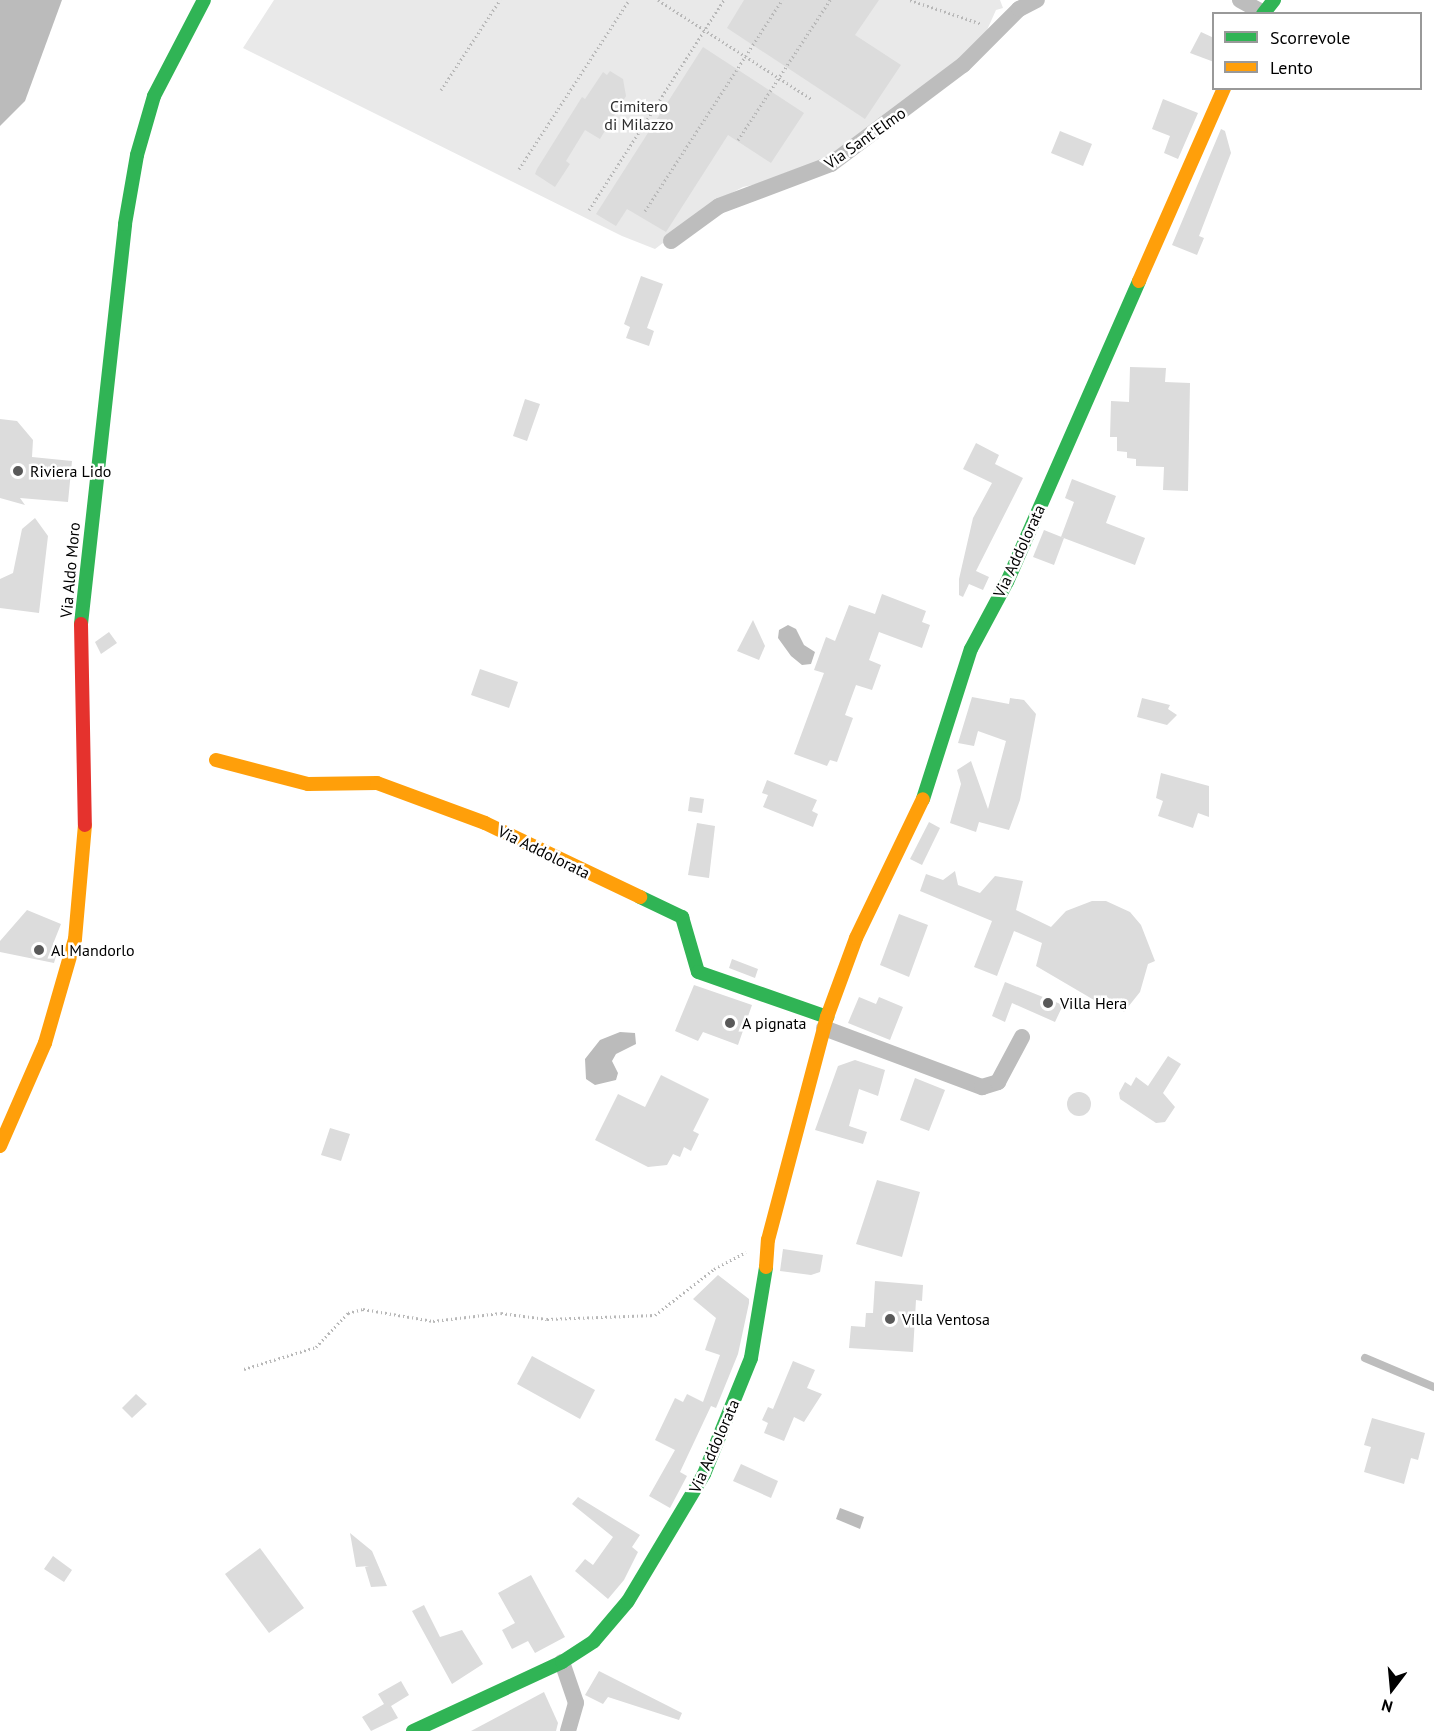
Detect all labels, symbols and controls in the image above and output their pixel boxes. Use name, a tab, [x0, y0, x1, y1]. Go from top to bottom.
legend	[1212, 12, 1422, 90]
text: Scorrevole	[1270, 26, 1350, 49]
text: Lento	[1270, 56, 1313, 79]
park label: Cimitero di Milazzo	[604, 96, 674, 134]
street label: Via Sant'Elmo	[821, 103, 909, 173]
place label: Riviera Lido	[30, 461, 111, 481]
marker: Riviera Lido	[11, 464, 25, 478]
street label: Via Addolorata	[989, 501, 1049, 601]
street label: Via Aldo Moro	[56, 521, 84, 619]
street label: Via Addolorata	[495, 821, 593, 883]
place label: Al Mandorlo	[51, 940, 135, 960]
marker: Al Mandorlo	[32, 943, 46, 957]
place label: Villa Hera	[1060, 993, 1127, 1013]
marker: Villa Hera	[1041, 996, 1055, 1010]
place label: A pignata	[742, 1013, 807, 1033]
marker: A pignata	[723, 1016, 737, 1030]
place label: Villa Ventosa	[902, 1309, 990, 1329]
marker: Villa Ventosa	[883, 1312, 897, 1326]
street label: Via Addolorata	[685, 1396, 743, 1496]
north arrow	[1362, 1659, 1422, 1719]
text: N	[1379, 1695, 1395, 1717]

